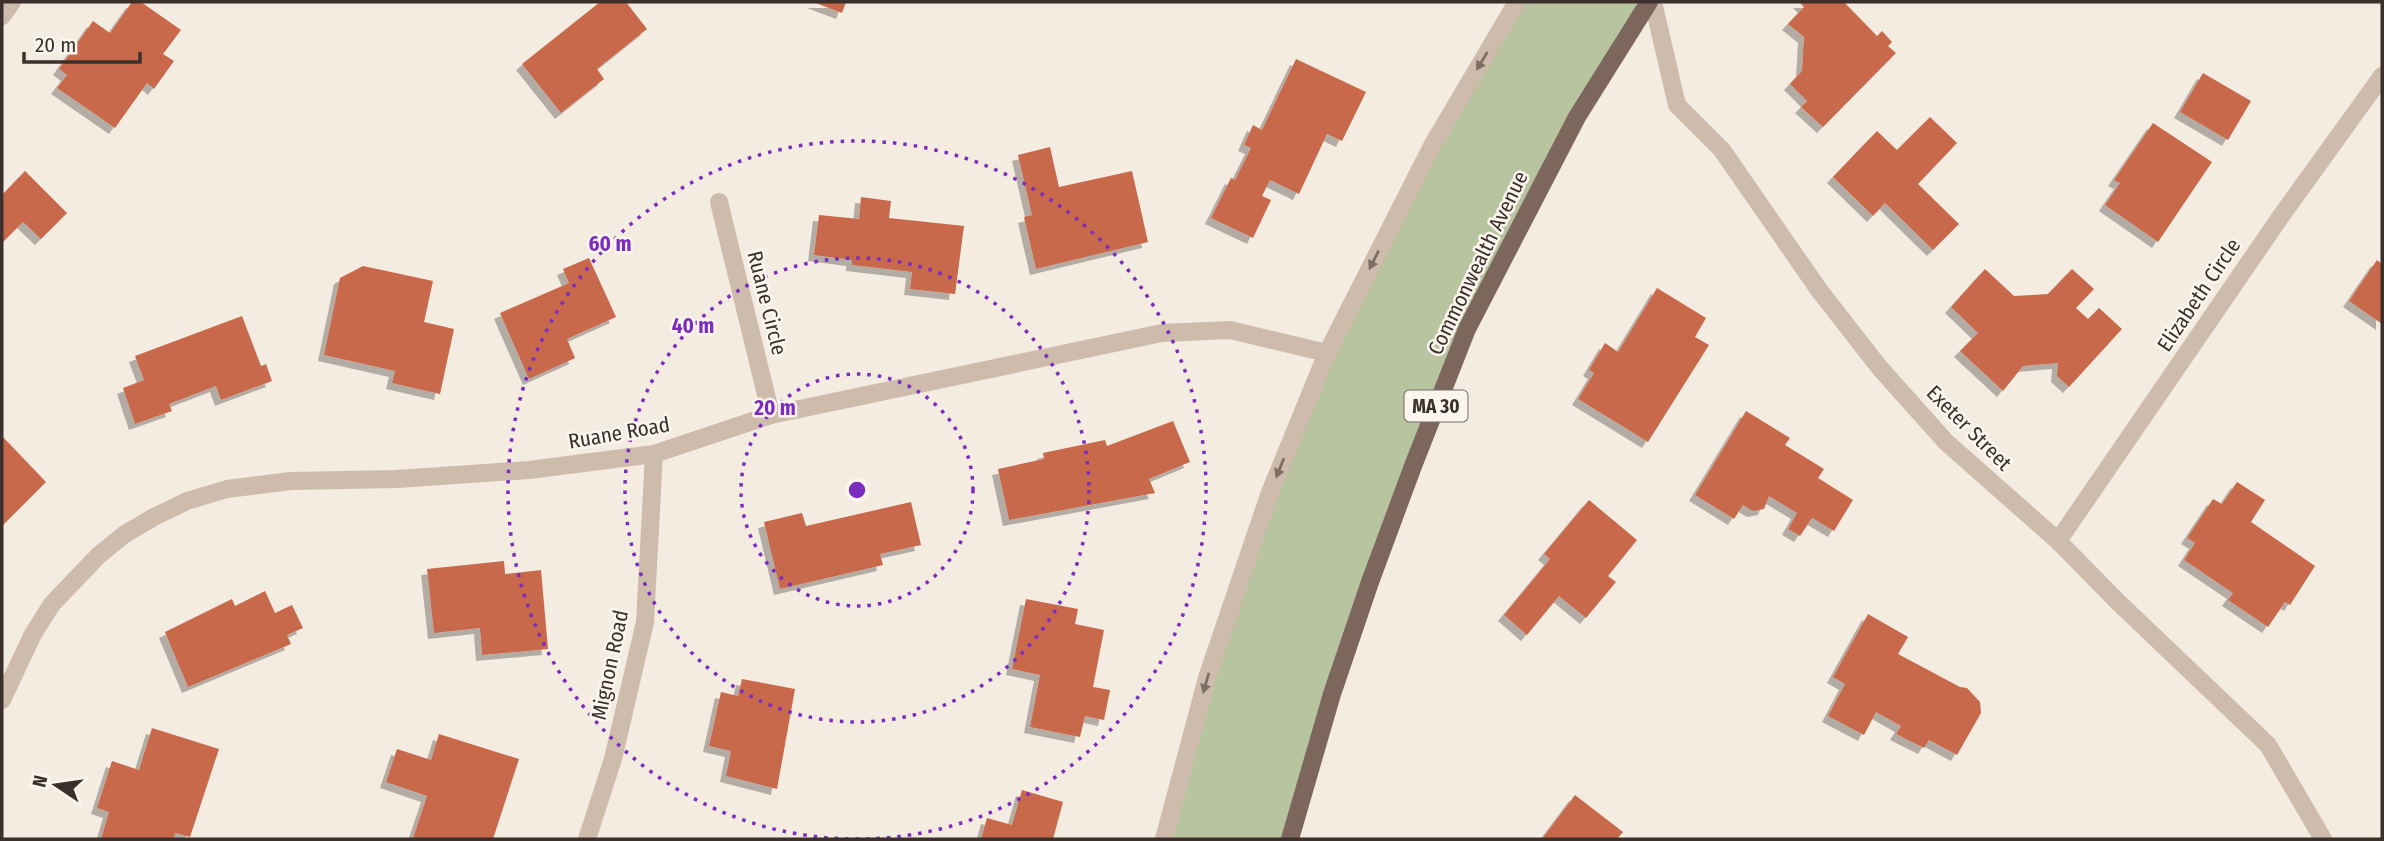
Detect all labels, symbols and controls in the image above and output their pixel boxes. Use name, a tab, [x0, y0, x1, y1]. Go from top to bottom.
scale bar	[24, 21, 140, 65]
text: 20 m	[35, 32, 76, 58]
one-way arrow	[1476, 51, 1488, 70]
street label: Commonwealth Avenue	[1422, 167, 1534, 359]
text: 60 m	[589, 231, 631, 257]
street label: Elizabeth Circle	[2152, 234, 2246, 356]
street label: Ruane Circle	[741, 248, 793, 358]
one-way arrow	[1368, 250, 1379, 270]
text: 40 m	[672, 313, 714, 339]
street label: Exeter Street	[1921, 380, 2017, 476]
road number: MA 30	[1404, 390, 1468, 422]
text: 20 m	[753, 395, 796, 421]
street label: Ruane Road	[566, 411, 672, 455]
one-way arrow	[1274, 457, 1285, 478]
centre of rings	[845, 478, 869, 502]
street label: Mignon Road	[586, 608, 634, 722]
one-way arrow	[1201, 672, 1211, 693]
north arrow	[21, 750, 91, 820]
text: N	[27, 773, 52, 789]

